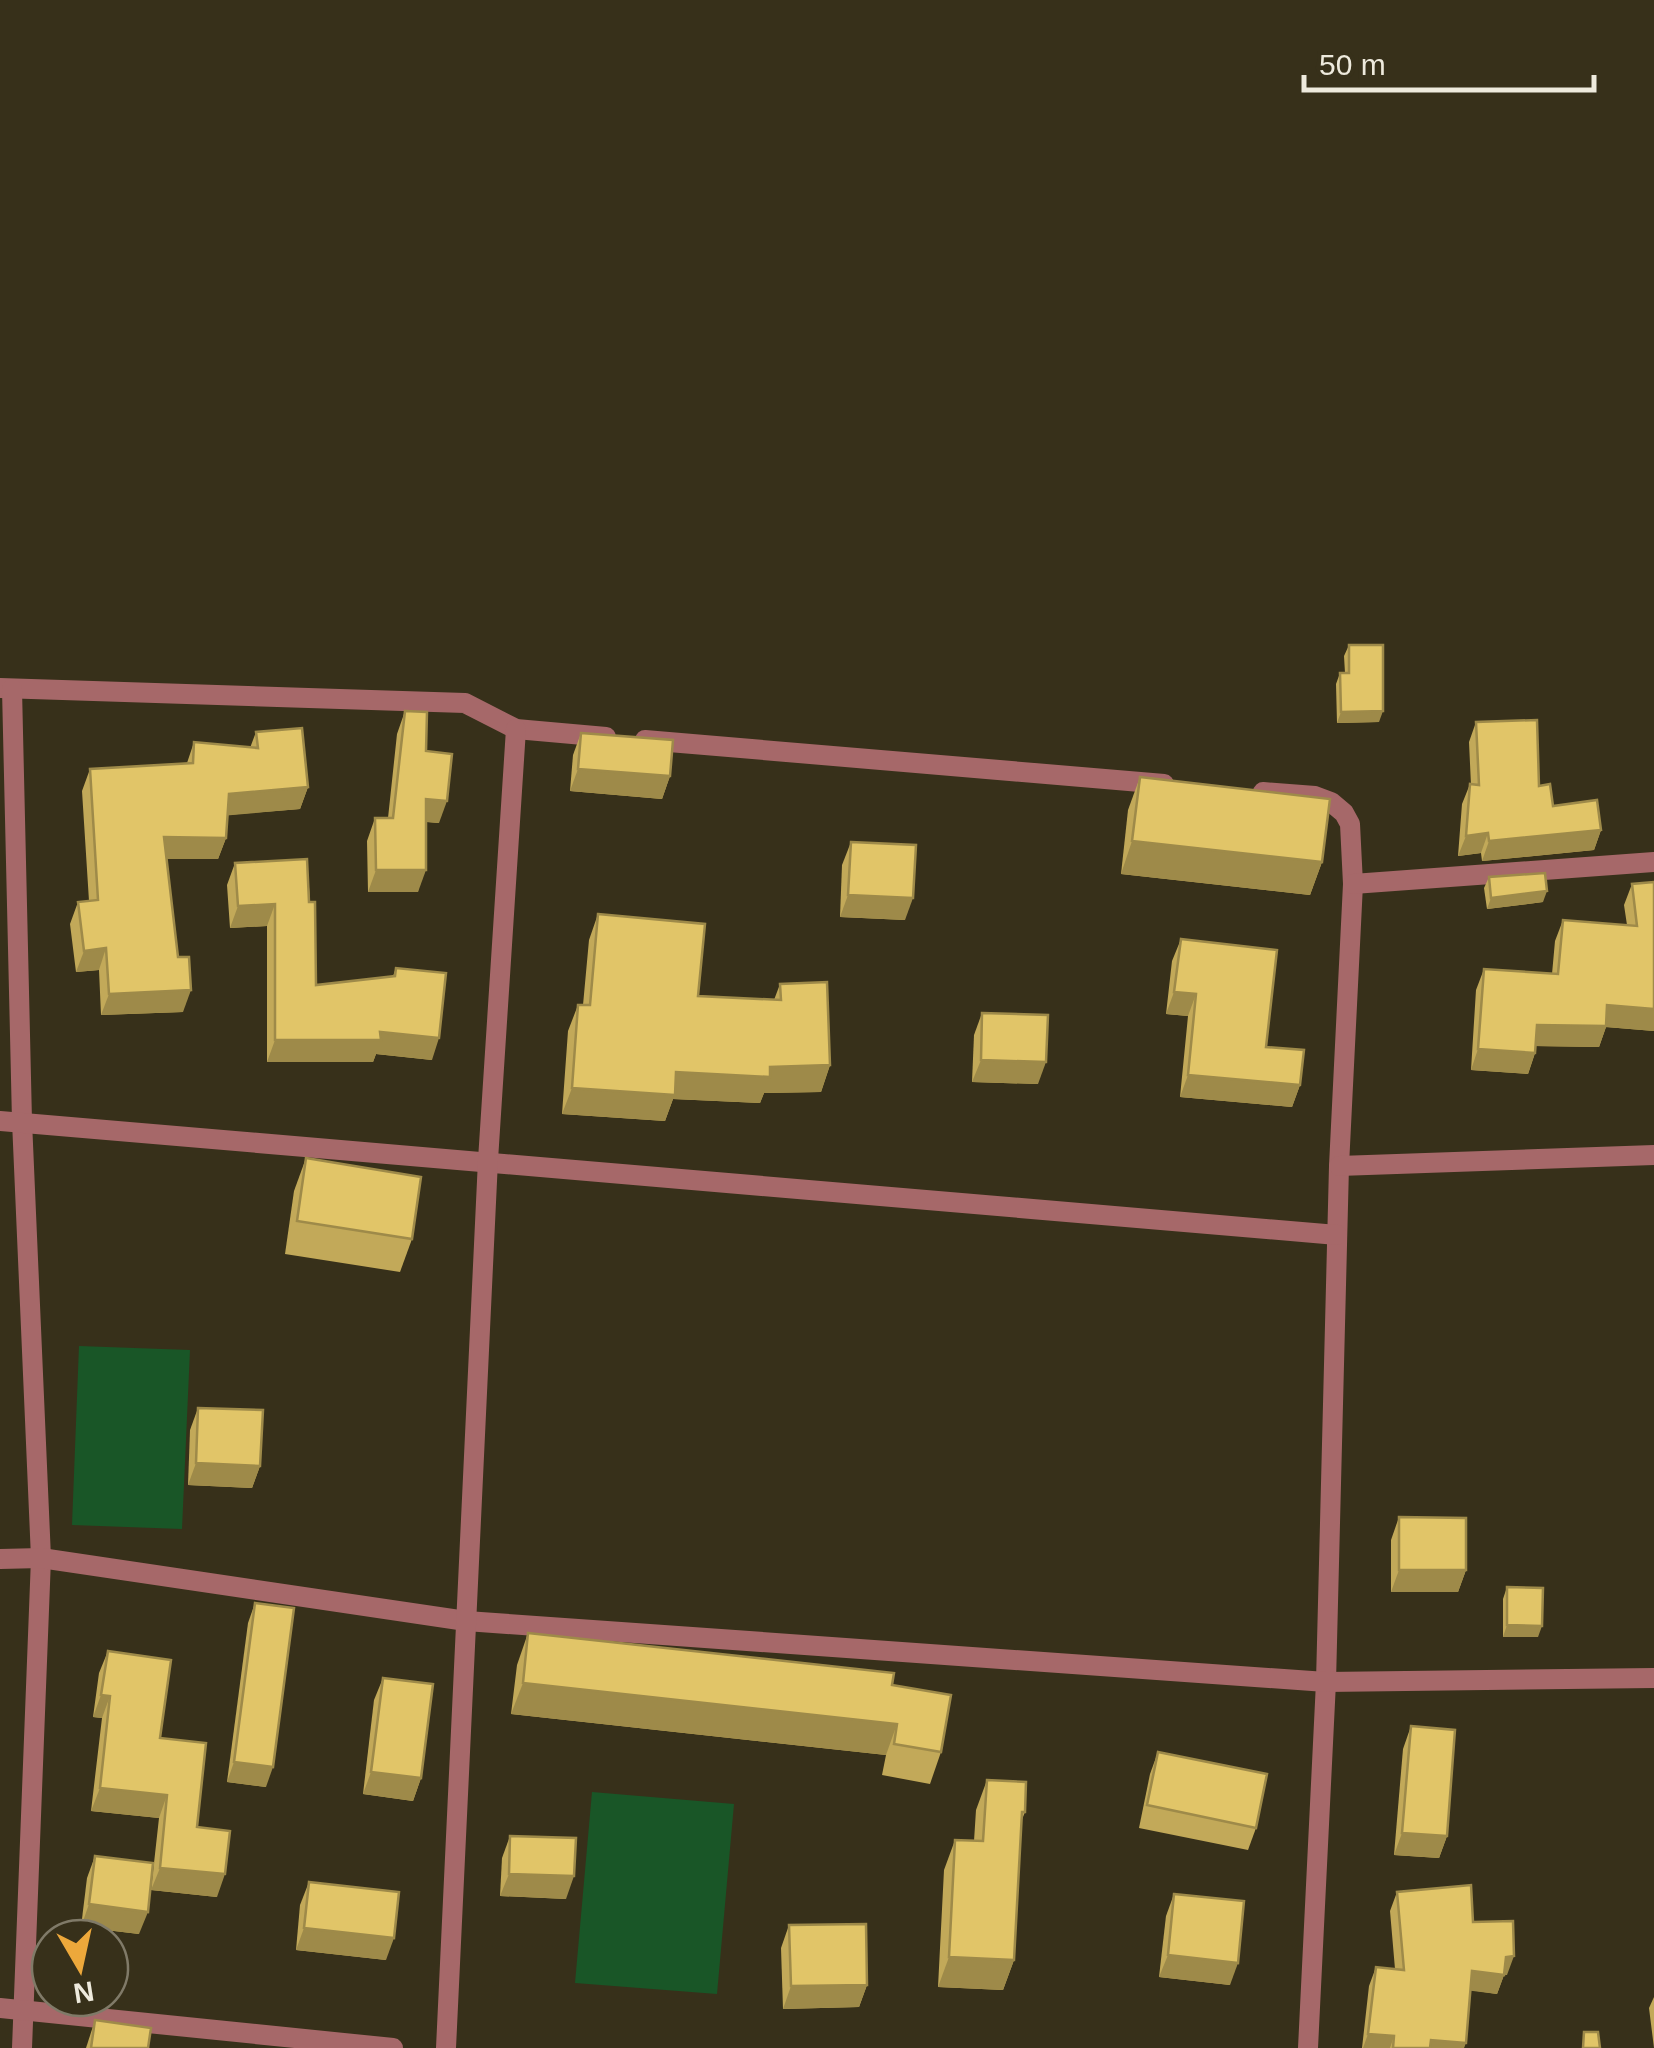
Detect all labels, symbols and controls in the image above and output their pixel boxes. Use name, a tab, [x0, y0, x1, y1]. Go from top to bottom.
scale bar	[1304, 30, 1594, 92]
text: 50 m	[1319, 48, 1386, 81]
north arrow	[30, 1918, 130, 2018]
text: N	[71, 1975, 96, 2009]

